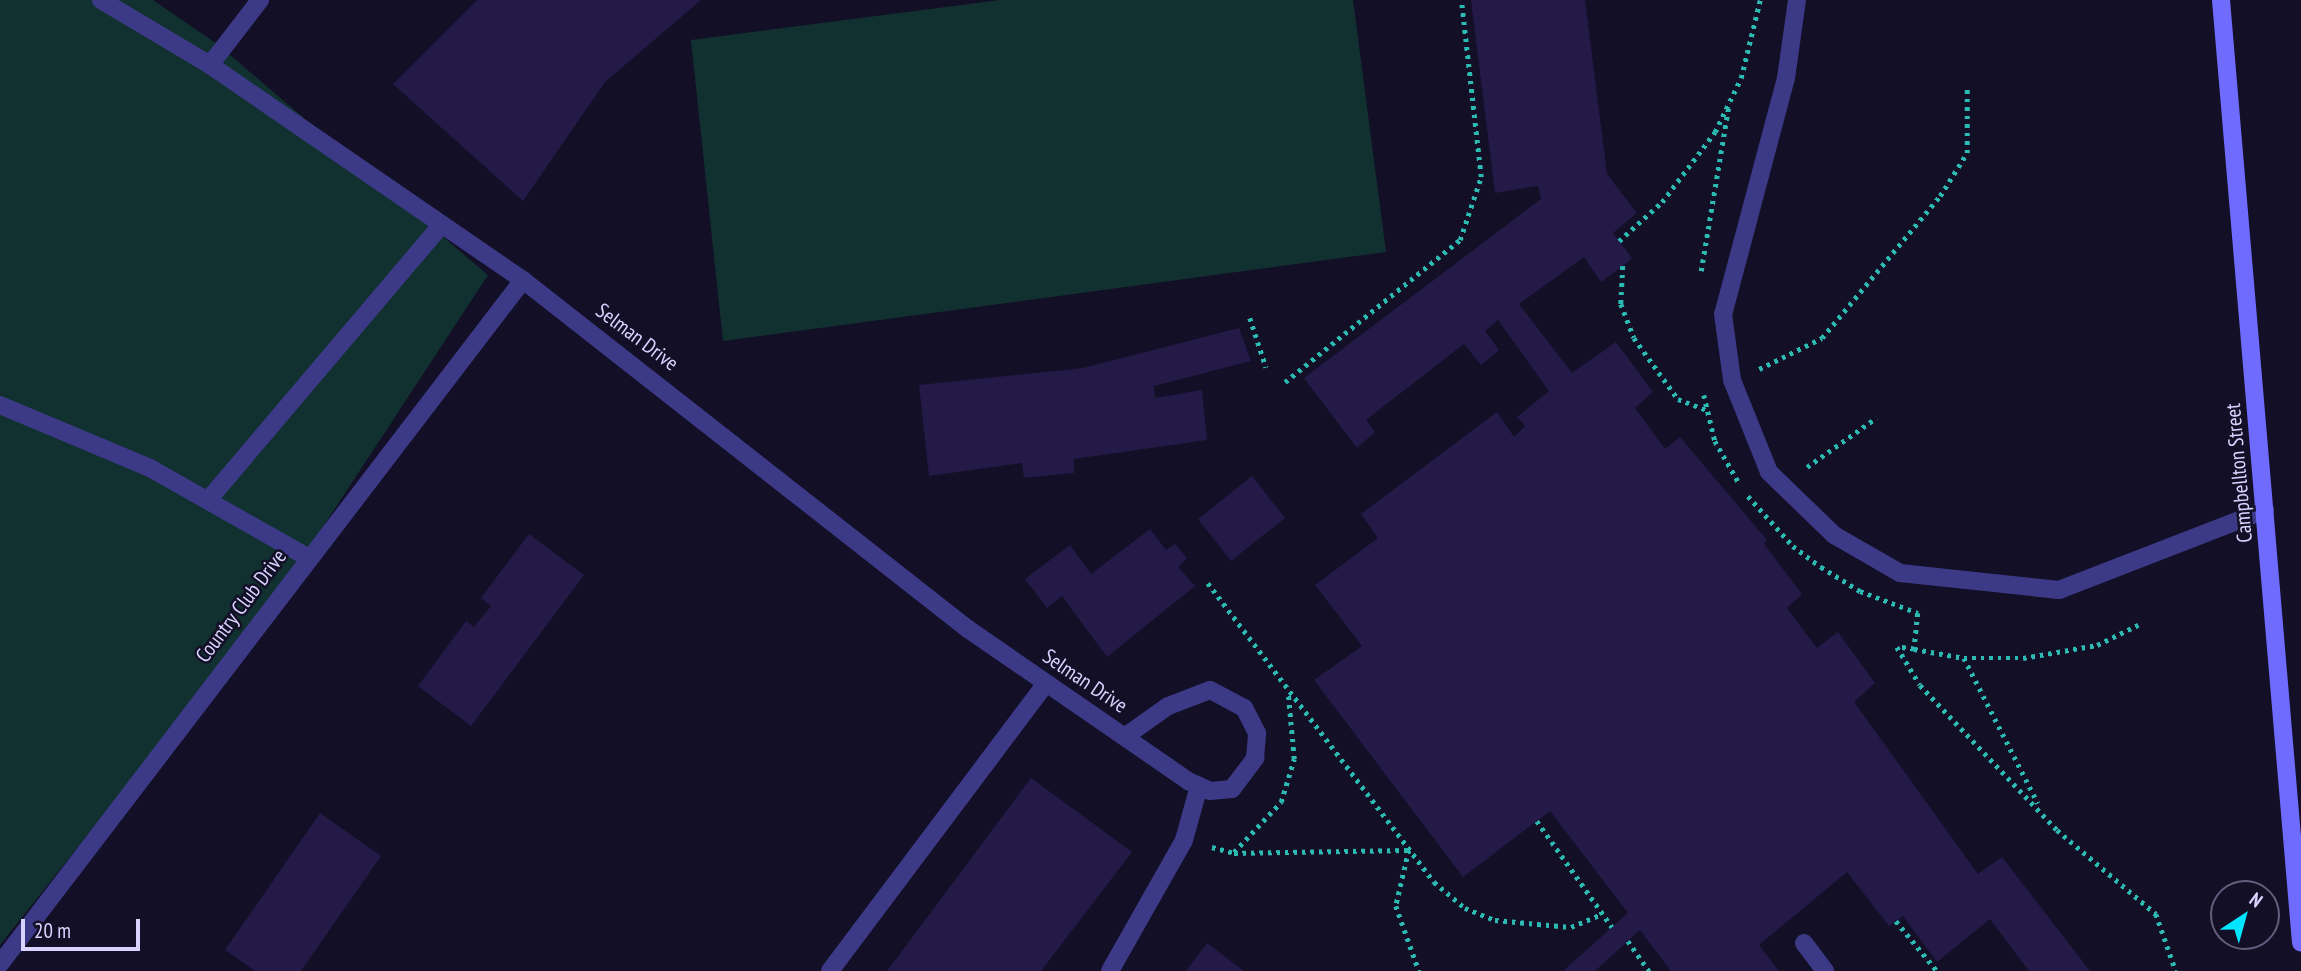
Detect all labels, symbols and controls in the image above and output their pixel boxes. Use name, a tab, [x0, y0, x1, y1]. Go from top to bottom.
street label: Selman Drive	[591, 298, 683, 376]
street label: Campbellton Street	[2220, 402, 2258, 544]
street label: Country Club Drive	[190, 544, 292, 668]
street label: Selman Drive	[1038, 644, 1132, 718]
north arrow	[2210, 880, 2280, 950]
text: N	[2245, 887, 2267, 912]
scale bar	[24, 904, 144, 948]
text: 20 m	[34, 917, 71, 944]

